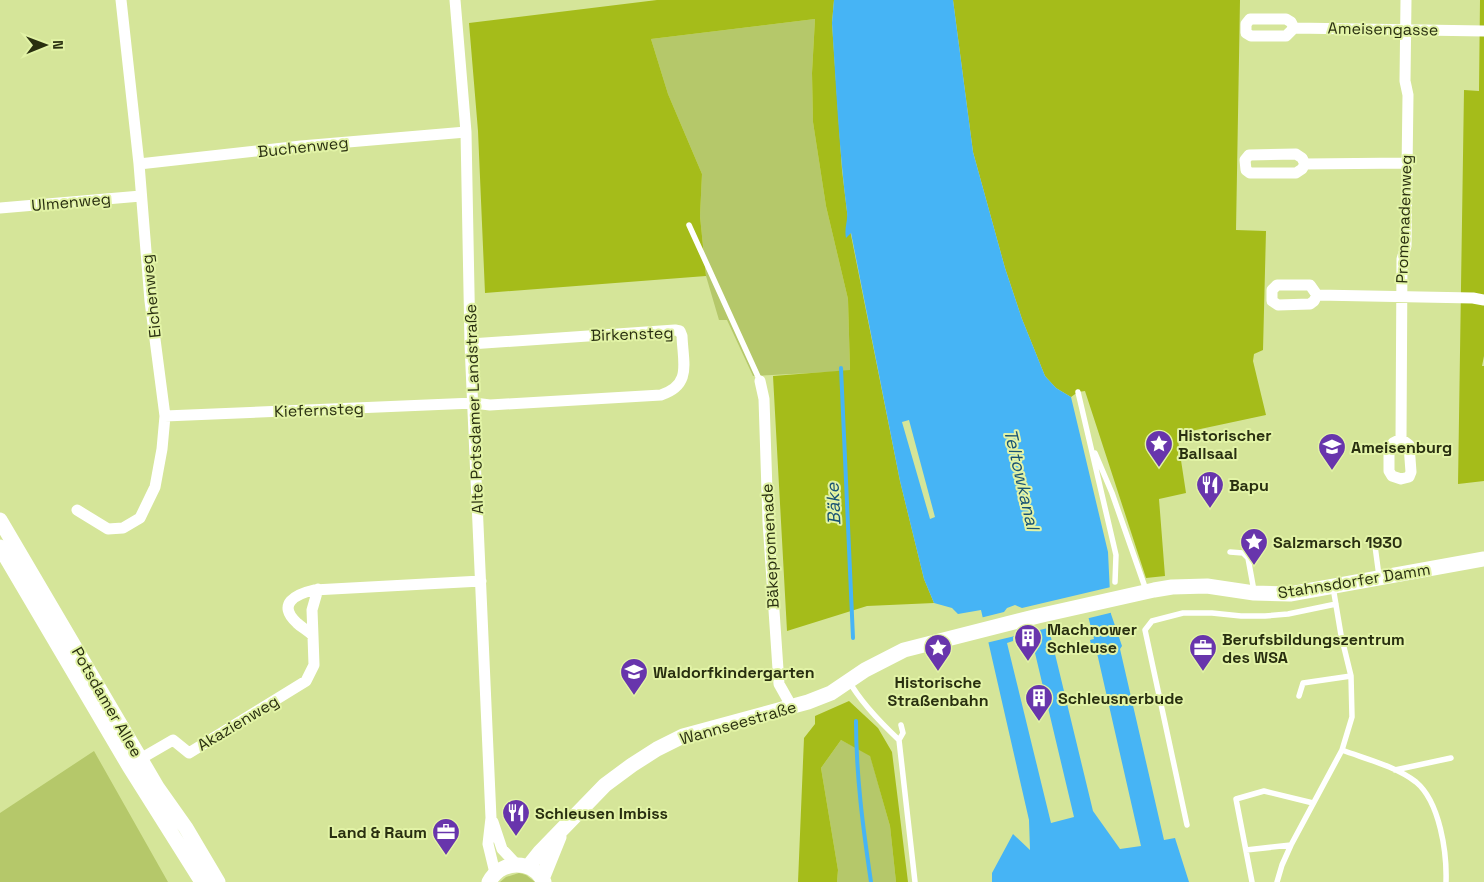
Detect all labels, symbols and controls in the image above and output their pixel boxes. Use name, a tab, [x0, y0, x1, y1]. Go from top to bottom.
street label: Ameisengasse	[1327, 18, 1439, 40]
north arrow	[20, 20, 70, 70]
text: N	[49, 40, 67, 50]
street label: Buchenweg	[256, 132, 350, 162]
street label: Promenadenweg	[1391, 154, 1417, 284]
street label: Ulmenweg	[30, 188, 112, 216]
street label: Eichenweg	[136, 253, 166, 339]
street label: Alte Potsdamer Landstraße	[460, 303, 488, 515]
street label: Birkensteg	[590, 322, 674, 346]
street label: Kiefernsteg	[274, 398, 364, 422]
place label: Historischer Ballsaal	[1178, 425, 1272, 464]
water label: Teltowkanal	[999, 426, 1045, 534]
place icon: Historischer Ballsaal	[1144, 429, 1174, 468]
school or university icon: Ameisenburg	[1317, 432, 1347, 471]
place label: Ameisenburg	[1351, 437, 1452, 458]
restaurant icon: Bapu	[1195, 470, 1225, 509]
place label: Bapu	[1229, 475, 1269, 496]
water label: Bäke	[820, 481, 846, 526]
street label: Bäkepromenade	[756, 483, 784, 609]
place icon: Salzmarsch 1930	[1239, 527, 1269, 566]
place label: Salzmarsch 1930	[1273, 532, 1402, 553]
street label: Stahnsdorfer Damm	[1276, 559, 1432, 603]
place label: Machnower Schleuse	[1047, 619, 1137, 658]
building icon: Machnower Schleuse	[1013, 623, 1043, 662]
place label: Berufsbildungszentrum des WSA	[1222, 629, 1405, 668]
place icon: Historische Straßenbahn	[923, 633, 953, 672]
office icon: Berufsbildungszentrum des WSA	[1188, 633, 1218, 672]
street label: Potsdamer Allee	[67, 643, 147, 761]
school or university icon: Waldorfkindergarten	[619, 657, 649, 696]
place label: Waldorfkindergarten	[653, 662, 815, 683]
place label: Historische Straßenbahn	[887, 672, 989, 711]
building icon: Schleusnerbude	[1024, 683, 1054, 722]
place label: Schleusnerbude	[1058, 688, 1184, 709]
street label: Akazienweg	[193, 690, 283, 756]
street label: Wannseestraße	[677, 696, 799, 750]
restaurant icon: Schleusen Imbiss	[501, 798, 531, 837]
place label: Schleusen Imbiss	[535, 803, 668, 824]
office icon: Land & Raum	[431, 817, 461, 856]
place label: Land & Raum	[329, 822, 427, 843]

